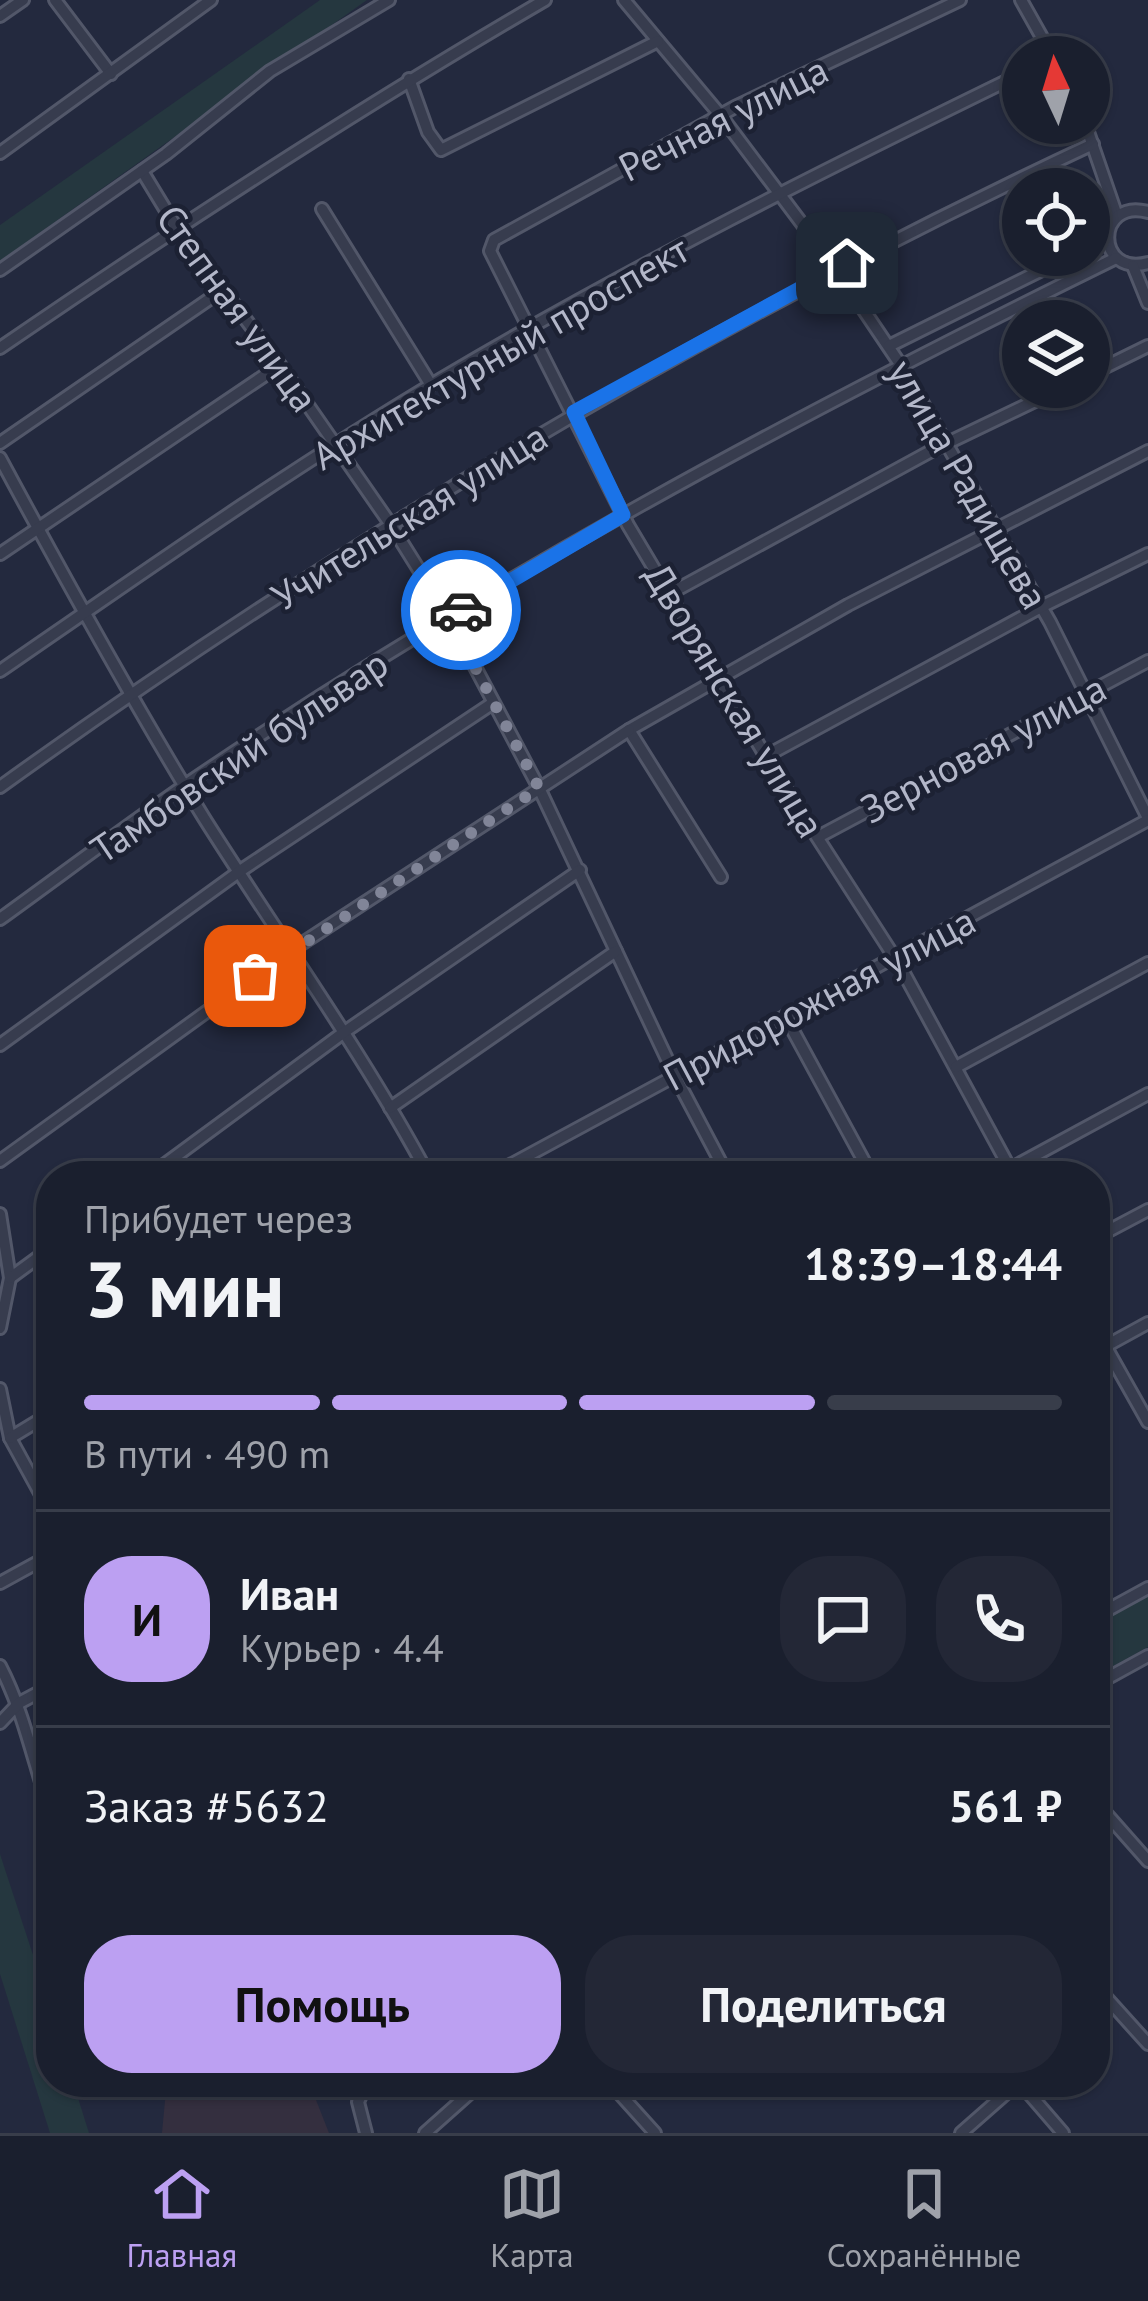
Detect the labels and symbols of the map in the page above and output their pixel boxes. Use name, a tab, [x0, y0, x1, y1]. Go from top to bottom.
north arrow	[1002, 36, 1110, 144]
street label: Речная улица	[610, 44, 836, 192]
street label: Степная улица	[146, 194, 330, 422]
pin	[796, 212, 898, 314]
street label: Архитектурный проспект	[303, 223, 698, 481]
street label: улица Радищева	[877, 350, 1061, 618]
street label: Учительская улица	[262, 411, 556, 621]
courier	[401, 550, 521, 670]
street label: Дворянская улица	[633, 554, 837, 846]
street label: Тамбовский бульвар	[80, 638, 398, 874]
street label: Зерновая улица	[851, 662, 1115, 834]
street label: Придорожная улица	[654, 894, 984, 1102]
pin	[204, 925, 306, 1027]

